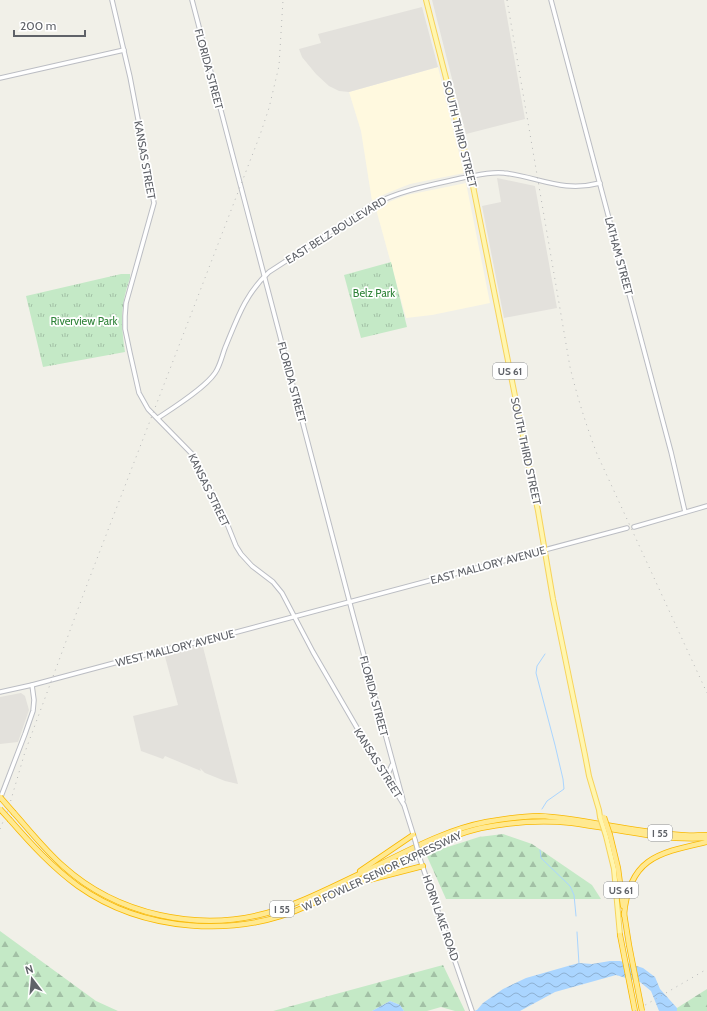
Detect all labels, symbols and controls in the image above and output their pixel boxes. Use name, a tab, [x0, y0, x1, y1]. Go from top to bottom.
scale bar	[14, 12, 85, 38]
text: 200 m	[20, 18, 56, 33]
street label: FLORIDA STREET	[191, 27, 227, 111]
street label: SOUTH THIRD STREET	[440, 79, 480, 189]
street label: KANSAS STREET	[131, 119, 159, 201]
street label: EAST BELZ BOULEVARD	[283, 193, 389, 267]
street label: LATHAM STREET	[602, 215, 636, 297]
park label: Belz Park	[353, 286, 395, 300]
park label: Riverview Park	[51, 314, 118, 328]
street label: FLORIDA STREET	[274, 340, 310, 424]
road number: US 61	[493, 363, 527, 379]
street label: SOUTH THIRD STREET	[508, 396, 544, 506]
street label: KANSAS STREET	[185, 451, 233, 529]
street label: EAST MALLORY AVENUE	[429, 543, 547, 587]
street label: WEST MALLORY AVENUE	[114, 626, 236, 670]
street label: FLORIDA STREET	[356, 654, 392, 738]
street label: KANSAS STREET	[351, 725, 405, 801]
road number: I 55	[648, 825, 672, 841]
street label: W B FOWLER SENIOR EXPRESSWAY	[300, 827, 465, 914]
street label: HORN LAKE ROAD	[420, 873, 462, 963]
road number: US 61	[604, 882, 638, 898]
road number: I 55	[270, 901, 294, 917]
north arrow	[12, 959, 52, 999]
text: N	[24, 962, 35, 977]

